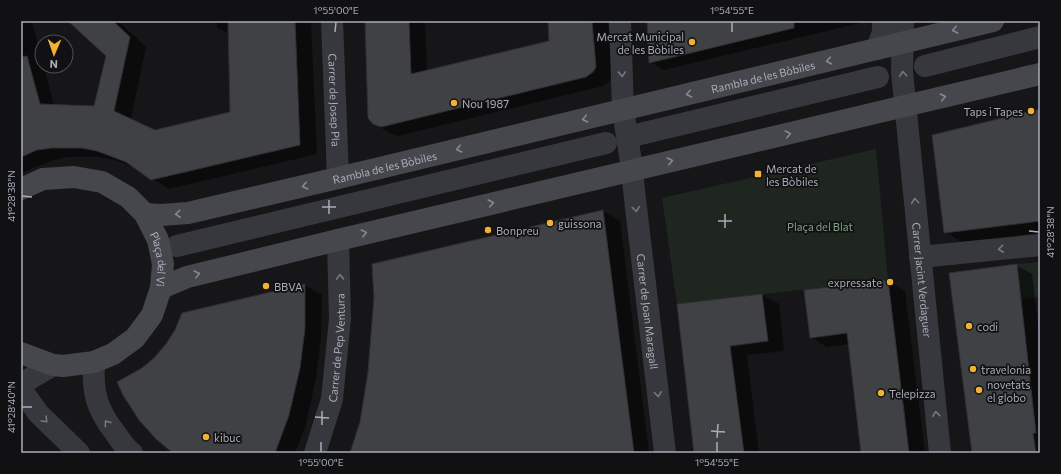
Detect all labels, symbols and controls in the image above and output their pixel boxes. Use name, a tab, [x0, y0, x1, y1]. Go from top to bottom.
text: 1°55'00"E	[313, 4, 359, 16]
text: 1°54'55"E	[710, 4, 754, 16]
one-way arrow	[952, 25, 959, 34]
place label: Mercat Municipal de les Bòbiles	[597, 30, 684, 56]
north arrow	[34, 34, 74, 74]
marker: Mercat Municipal de les Bòbiles	[687, 37, 697, 47]
street label: Carrer de Josep Pla	[327, 53, 343, 147]
one-way arrow	[825, 56, 832, 64]
street label: Rambla de les Bòbiles	[709, 57, 816, 95]
text: N	[49, 58, 58, 71]
one-way arrow	[618, 71, 626, 77]
one-way arrow	[898, 71, 907, 77]
one-way arrow	[685, 90, 692, 98]
one-way arrow	[940, 93, 947, 102]
place label: Nou 1987	[462, 97, 509, 110]
marker: Nou 1987	[449, 98, 459, 108]
place label: Taps i Tapes	[964, 105, 1023, 118]
marker: Taps i Tapes	[1026, 106, 1036, 116]
one-way arrow	[582, 114, 589, 123]
one-way arrow	[785, 130, 791, 138]
one-way arrow	[456, 145, 462, 153]
street label: Rambla de les Bòbiles	[331, 148, 438, 186]
one-way arrow	[667, 158, 673, 166]
place label: Mercat de les Bòbiles	[766, 162, 818, 188]
marker: Mercat de les Bòbiles	[753, 169, 763, 179]
text: 41°28'38"N	[5, 170, 17, 222]
one-way arrow	[302, 181, 309, 190]
one-way arrow	[910, 198, 919, 204]
one-way arrow	[488, 200, 494, 208]
one-way arrow	[631, 206, 640, 212]
text: 41°28'38"N	[1044, 206, 1056, 258]
one-way arrow	[175, 209, 181, 218]
place label: guissona	[558, 217, 602, 230]
marker: guissona	[545, 218, 555, 228]
park label: Plaça del Blat	[787, 220, 853, 233]
street label: Carrer Jacint Verdaguer	[911, 222, 935, 339]
place label: Bonpreu	[496, 224, 539, 237]
marker: Bonpreu	[483, 225, 493, 235]
street label: Plaça del Vi	[148, 229, 170, 287]
one-way arrow	[361, 230, 368, 238]
one-way arrow	[998, 244, 1004, 253]
street label: Carrer de Joan Maragall	[635, 253, 662, 370]
one-way arrow	[194, 271, 201, 279]
one-way arrow	[336, 274, 344, 280]
place label: expressate	[828, 276, 882, 289]
marker: expressate	[885, 277, 895, 287]
place label: BBVA	[274, 280, 303, 293]
marker: BBVA	[261, 281, 271, 291]
street label: Carrer de Pep Ventura	[325, 293, 347, 403]
place label: codi	[977, 320, 998, 333]
marker: codi	[964, 321, 974, 331]
place label: travelonia	[981, 363, 1031, 376]
marker: travelonia	[968, 364, 978, 374]
place label: novetats el globo	[987, 378, 1031, 404]
text: 41°28'40"N	[5, 381, 17, 433]
marker: novetats el globo	[974, 385, 984, 395]
place label: Telepizza	[889, 387, 936, 400]
marker: Telepizza	[876, 388, 886, 398]
one-way arrow	[653, 391, 662, 397]
one-way arrow	[931, 411, 940, 417]
one-way arrow	[40, 415, 48, 423]
one-way arrow	[105, 420, 112, 427]
place label: kibuc	[214, 431, 241, 444]
marker: kibuc	[201, 432, 211, 442]
text: 1°55'00"E	[298, 456, 344, 468]
text: 1°54'55"E	[695, 456, 739, 468]

